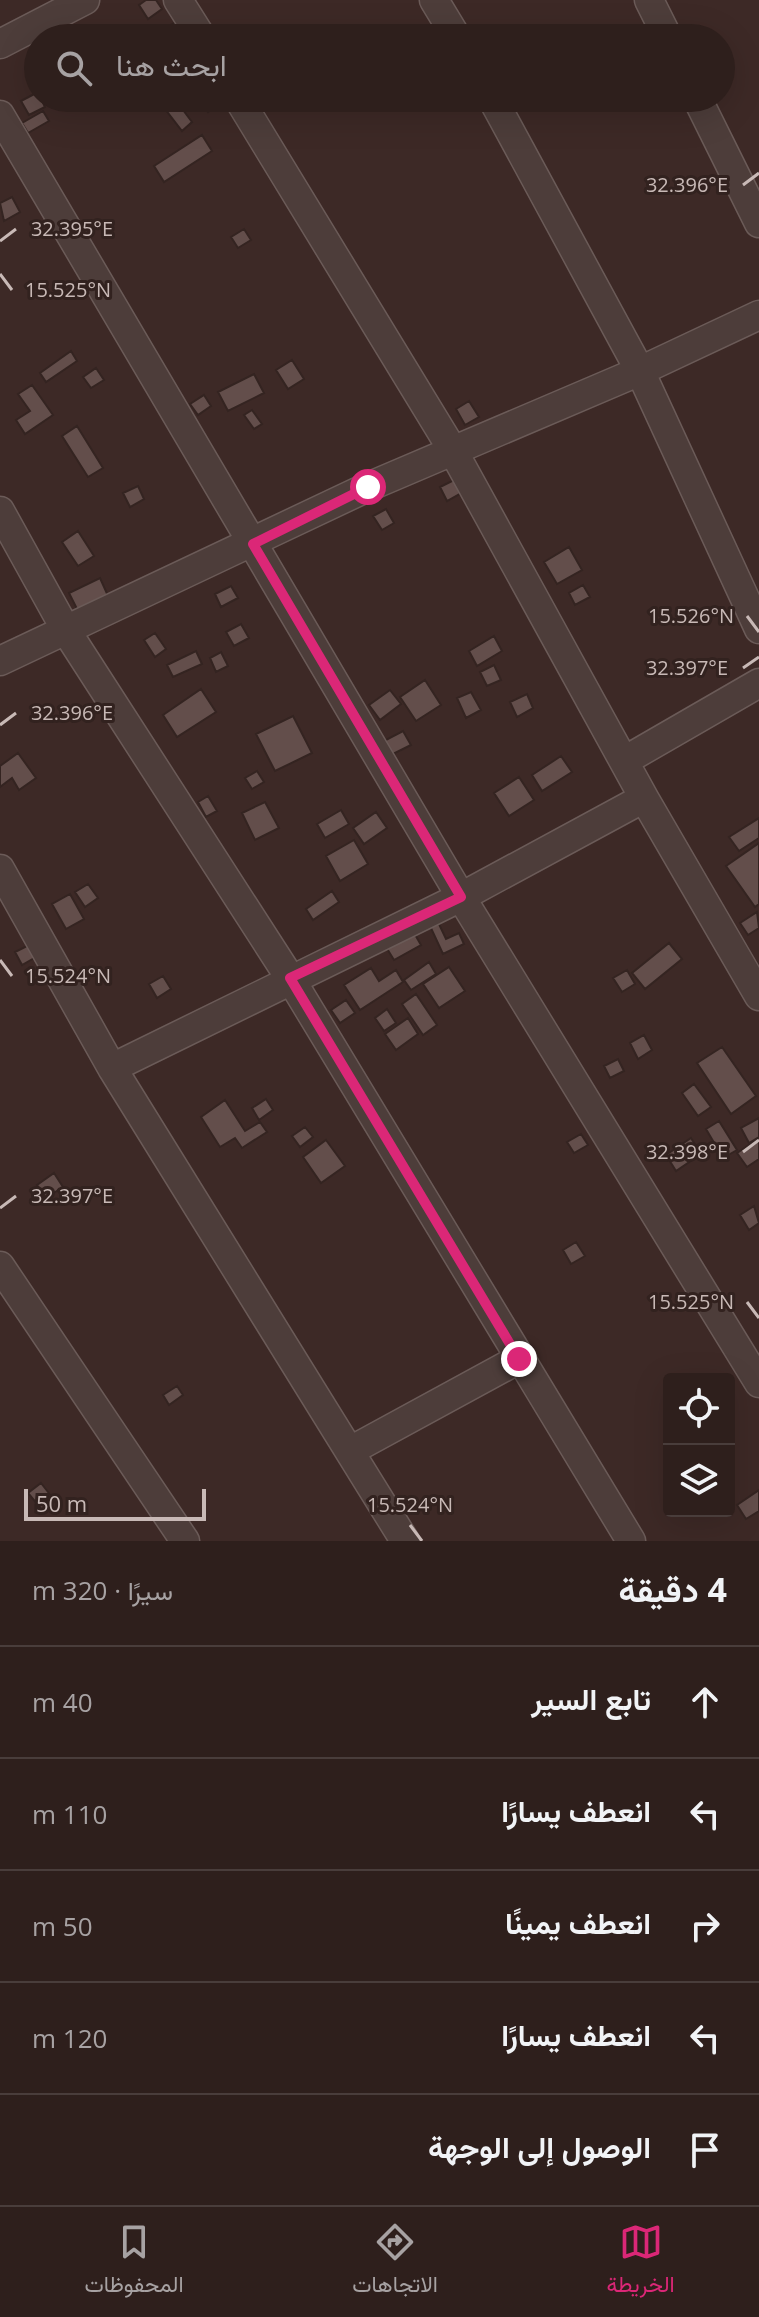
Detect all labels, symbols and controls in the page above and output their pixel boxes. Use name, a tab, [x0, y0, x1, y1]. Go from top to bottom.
search box	[24, 24, 735, 112]
text: ابحث هنا	[116, 44, 227, 85]
icon: search	[52, 46, 96, 90]
text: 32.396°E	[646, 171, 728, 198]
text: 32.395°E	[31, 215, 113, 242]
text: 15.525°N	[25, 276, 111, 303]
route start	[350, 469, 386, 505]
text: 15.526°N	[648, 602, 734, 629]
text: 32.397°E	[646, 654, 728, 681]
text: 32.396°E	[31, 699, 113, 726]
text: 15.524°N	[25, 962, 111, 989]
text: 32.398°E	[646, 1138, 728, 1165]
text: 32.397°E	[31, 1182, 113, 1209]
text: 15.525°N	[648, 1288, 734, 1315]
route end	[501, 1341, 537, 1377]
map controls	[663, 1373, 735, 1517]
button: locate	[663, 1373, 735, 1445]
button: layers	[663, 1445, 735, 1517]
scale bar	[24, 1485, 206, 1521]
text: 50 m	[36, 1488, 87, 1518]
text: 15.524°N	[367, 1491, 453, 1518]
text: 4 دقيقة	[619, 1566, 727, 1612]
text: سيرًا · 320 m	[32, 1572, 173, 1608]
text: تابع السير	[531, 1678, 651, 1719]
icon: ahead	[683, 1680, 727, 1724]
text: 40 m	[32, 1684, 93, 1720]
text: انعطف يسارًا	[501, 1790, 651, 1831]
icon: left	[683, 1792, 727, 1836]
text: 110 m	[32, 1796, 107, 1832]
text: انعطف يمينًا	[505, 1902, 651, 1943]
icon: right	[683, 1904, 727, 1948]
text: 50 m	[32, 1908, 93, 1944]
text: انعطف يسارًا	[501, 2014, 651, 2055]
icon: left	[683, 2016, 727, 2060]
text: 120 m	[32, 2020, 107, 2056]
text: الوصول إلى الوجهة	[428, 2126, 651, 2167]
icon: arrive	[683, 2128, 727, 2172]
tab: المحفوظات	[84, 2220, 184, 2304]
tab: الاتجاهات	[352, 2220, 438, 2304]
tab: الخريطة	[607, 2220, 675, 2304]

